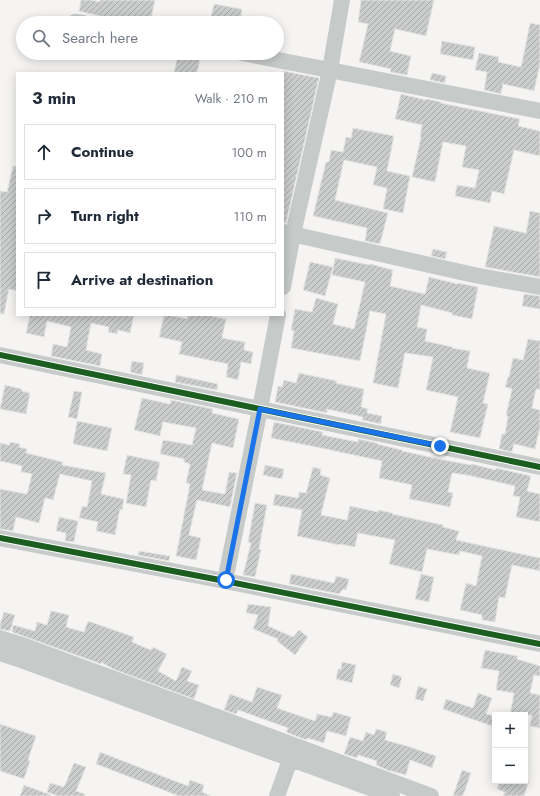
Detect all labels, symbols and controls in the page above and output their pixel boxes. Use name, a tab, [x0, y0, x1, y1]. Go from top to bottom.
search box	[16, 16, 284, 60]
icon: search	[30, 27, 52, 49]
text: Search here	[62, 27, 138, 49]
text: 3 min	[32, 86, 76, 110]
text: Walk · 210 m	[195, 89, 268, 108]
icon: ahead	[33, 141, 55, 163]
text: Continue	[71, 141, 134, 163]
text: 100 m	[232, 143, 267, 162]
icon: right	[33, 205, 55, 227]
text: Turn right	[71, 205, 139, 227]
text: 110 m	[233, 207, 267, 226]
icon: arrive	[33, 269, 55, 291]
text: Arrive at destination	[71, 269, 213, 291]
route end	[431, 437, 449, 455]
route start	[217, 571, 235, 589]
map controls	[492, 712, 528, 784]
button: +	[492, 712, 528, 748]
button: −	[492, 748, 528, 784]

